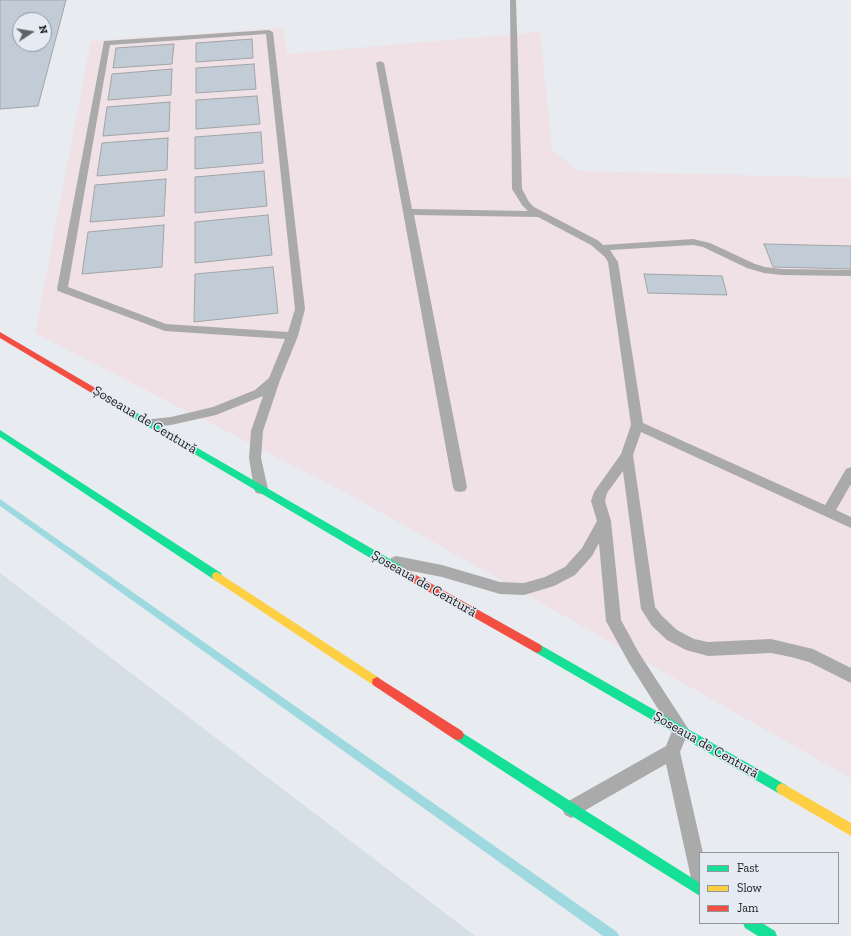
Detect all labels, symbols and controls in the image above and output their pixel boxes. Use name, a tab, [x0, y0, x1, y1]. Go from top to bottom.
north arrow	[12, 12, 52, 52]
text: N	[36, 24, 50, 35]
street label: Șoseaua de Centură	[90, 382, 200, 458]
street label: Șoseaua de Centură	[368, 547, 480, 621]
street label: Șoseaua de Centură	[650, 708, 762, 782]
legend	[699, 852, 839, 924]
text: Fast	[737, 861, 759, 875]
text: Slow	[737, 881, 762, 895]
text: Jam	[737, 901, 758, 915]

